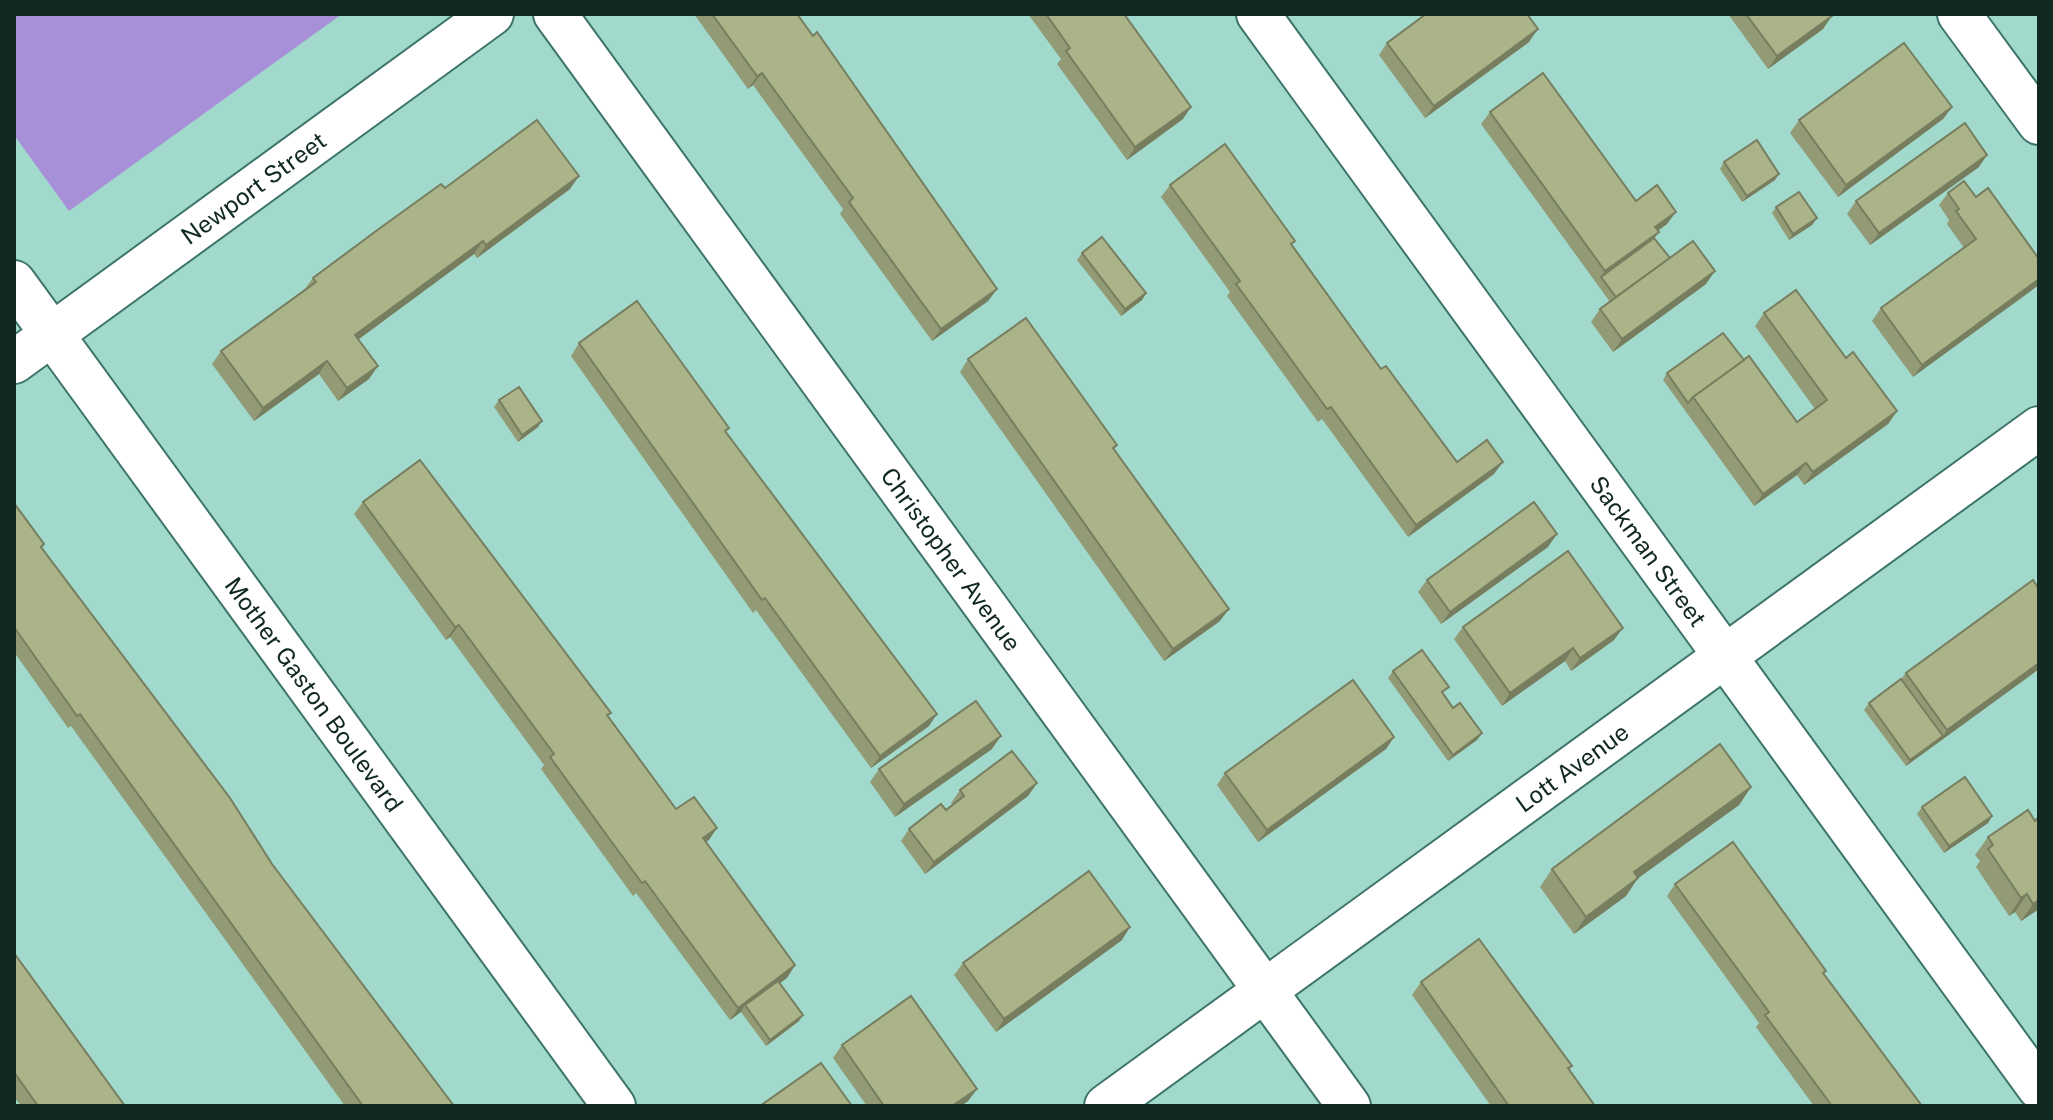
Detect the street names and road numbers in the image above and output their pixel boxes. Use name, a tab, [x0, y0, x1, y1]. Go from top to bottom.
street label: Newport Street	[175, 126, 331, 250]
street label: Christopher Avenue	[875, 462, 1027, 656]
street label: Sackman Street	[1584, 470, 1713, 632]
street label: Mother Gaston Boulevard	[219, 571, 409, 817]
street label: Lott Avenue	[1510, 717, 1634, 818]

